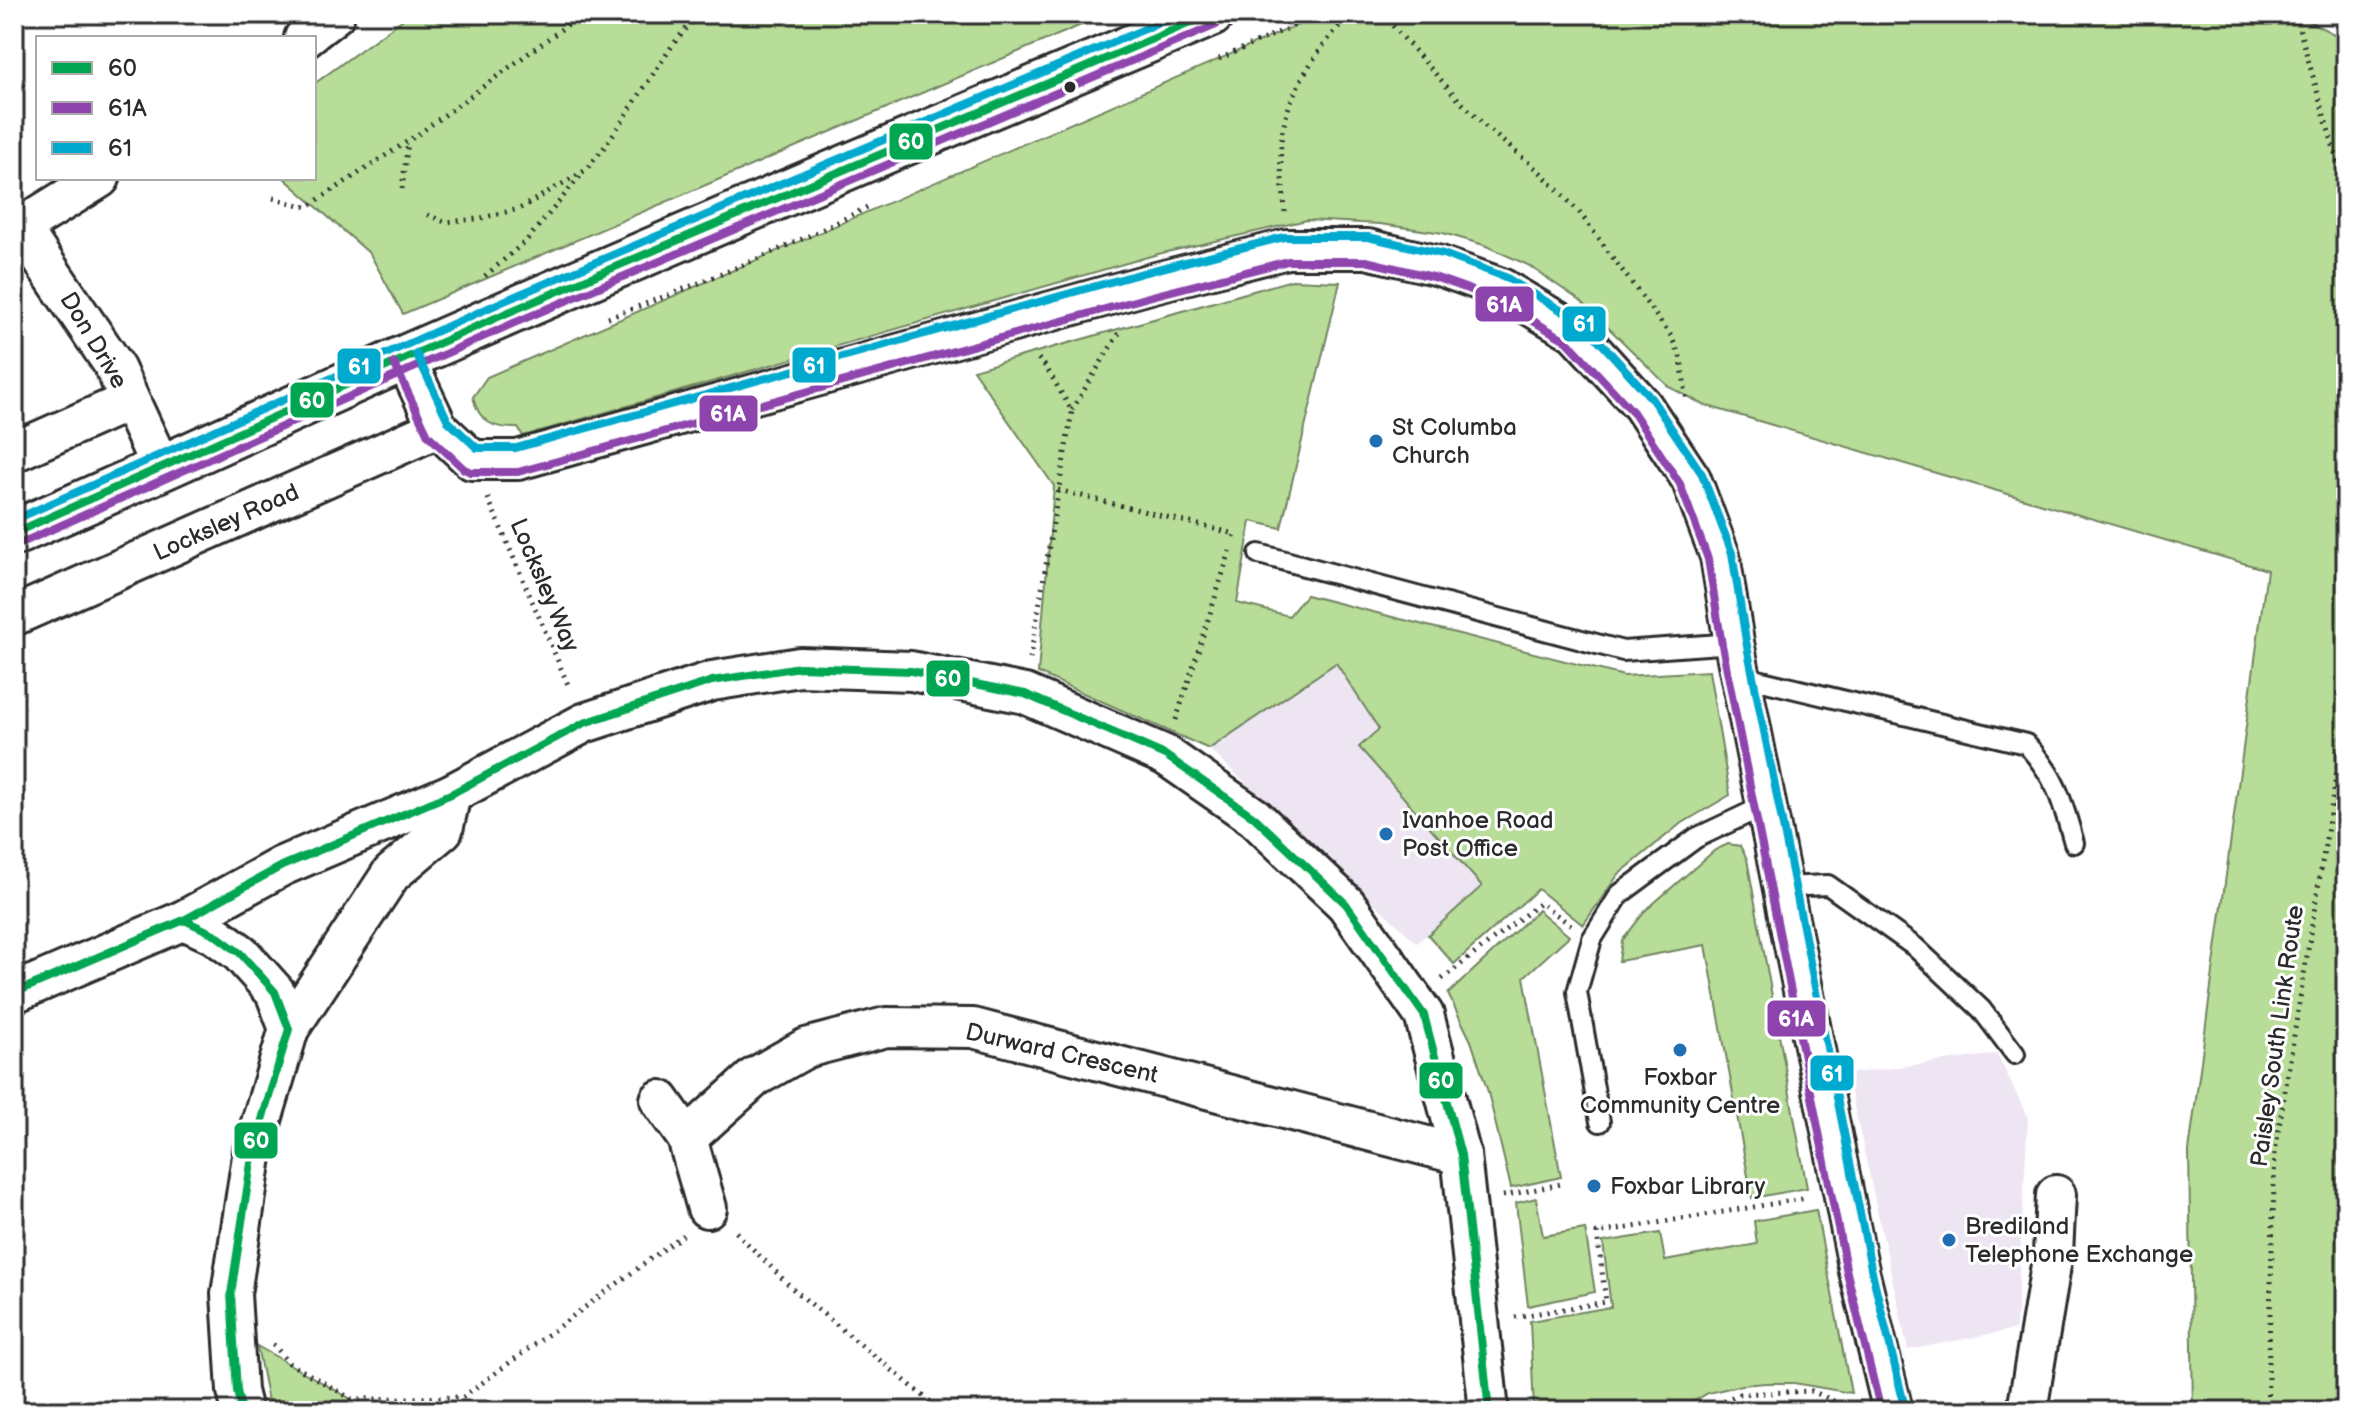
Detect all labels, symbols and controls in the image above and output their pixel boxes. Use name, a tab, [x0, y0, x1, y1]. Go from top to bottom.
legend	[36, 36, 316, 180]
text: 60	[108, 54, 137, 83]
unlabelled marker	[1062, 79, 1078, 95]
text: 61A	[108, 94, 147, 123]
line badge: 60	[888, 122, 934, 161]
text: 60	[897, 129, 925, 156]
text: 61	[108, 134, 132, 163]
line badge: 61A	[1474, 285, 1535, 323]
street label: Don Drive	[54, 287, 134, 394]
text: 61A	[1486, 292, 1523, 319]
line badge: 61	[1561, 305, 1607, 343]
text: 61	[1573, 311, 1595, 338]
line badge: 61	[791, 346, 837, 384]
line badge: 61	[336, 347, 382, 385]
text: 61	[803, 353, 825, 380]
text: 61	[348, 354, 370, 381]
line badge: 60	[289, 381, 335, 419]
text: 60	[298, 388, 326, 415]
line badge: 61A	[698, 394, 759, 433]
text: 61A	[710, 401, 747, 428]
place label: St Columba Church	[1392, 413, 1517, 470]
marker: St Columba Church	[1367, 432, 1385, 450]
street label: Locksley Road	[149, 477, 303, 567]
street label: Locksley Way	[503, 514, 586, 656]
line badge: 60	[925, 659, 971, 698]
text: 60	[934, 666, 962, 693]
place label: Ivanhoe Road Post Office	[1402, 806, 1553, 863]
marker: Ivanhoe Road Post Office	[1377, 825, 1395, 843]
street label: Paisley South Link Route	[2245, 903, 2310, 1169]
line badge: 61A	[1766, 999, 1827, 1038]
text: 61A	[1778, 1006, 1815, 1033]
street label: Durward Crescent	[963, 1017, 1162, 1090]
marker: Foxbar Community Centre	[1671, 1041, 1689, 1059]
line badge: 61	[1809, 1054, 1855, 1092]
line badge: 60	[1418, 1061, 1464, 1100]
text: 61	[1821, 1061, 1843, 1088]
place label: Foxbar Community Centre	[1580, 1063, 1780, 1120]
text: 60	[1427, 1068, 1455, 1095]
line badge: 60	[233, 1121, 279, 1160]
text: 60	[242, 1128, 270, 1155]
place label: Foxbar Library	[1610, 1172, 1765, 1201]
marker: Foxbar Library	[1585, 1177, 1603, 1195]
place label: Brediland Telephone Exchange	[1965, 1212, 2193, 1269]
marker: Brediland Telephone Exchange	[1940, 1231, 1958, 1249]

